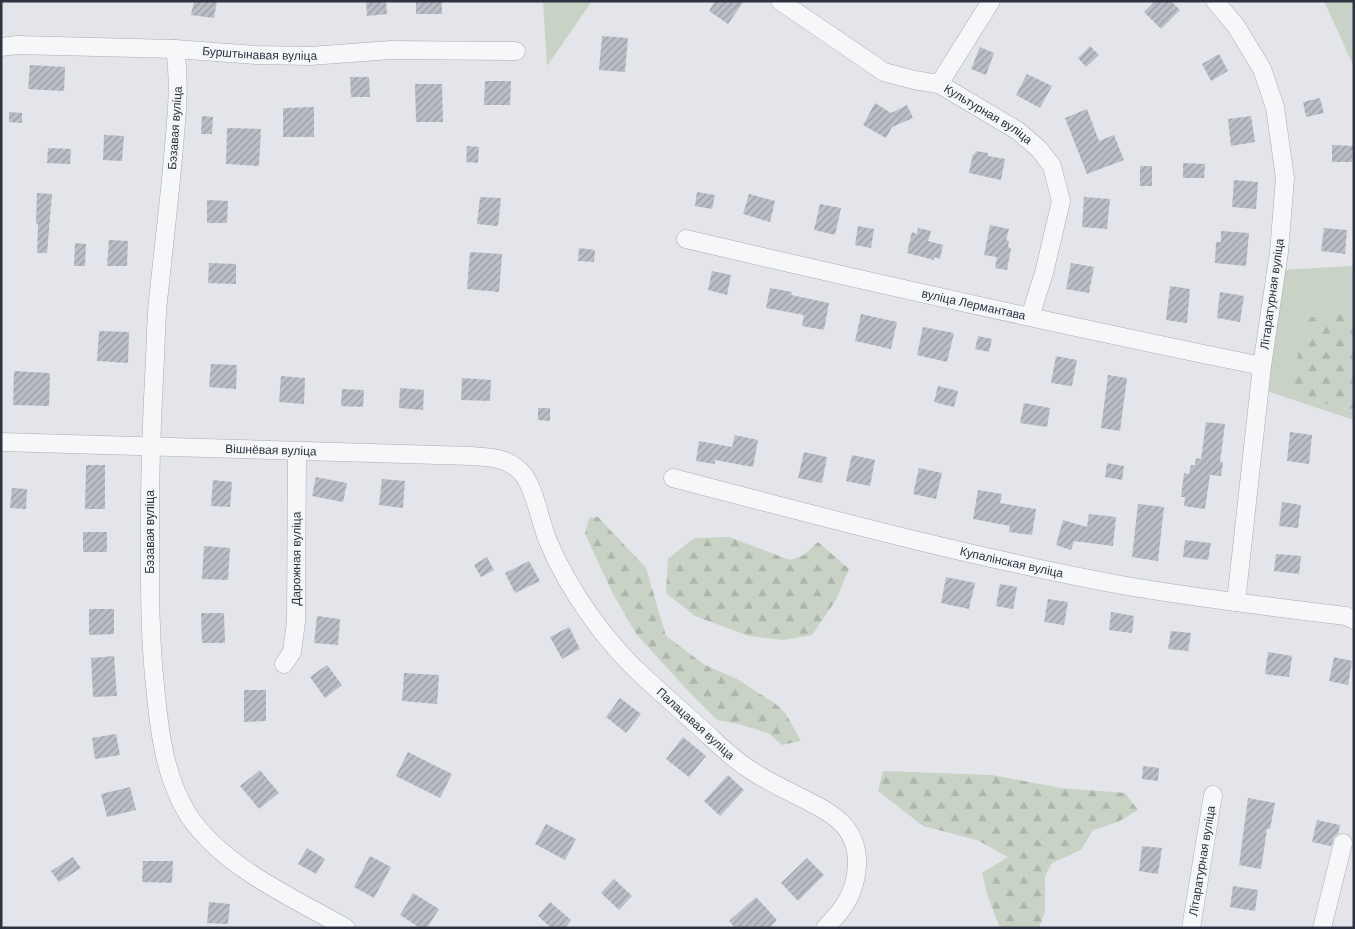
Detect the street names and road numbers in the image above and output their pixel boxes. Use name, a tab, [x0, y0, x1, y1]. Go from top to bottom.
street label: Бурштынавая вуліца	[202, 43, 318, 64]
street label: Культурная вуліца	[941, 81, 1036, 148]
street label: Бэзавая вуліца	[164, 85, 186, 170]
street label: Літаратурная вуліца	[1256, 237, 1288, 351]
street label: вуліца Лермантава	[920, 285, 1027, 324]
street label: Вішнёвая вуліца	[225, 441, 317, 459]
street label: Бэзавая вуліца	[142, 490, 158, 574]
street label: Дарожная вуліца	[288, 511, 305, 606]
street label: Купалінская вуліца	[958, 543, 1065, 582]
street label: Палацавая вуліца	[653, 684, 738, 763]
street label: Літаратурная вуліца	[1185, 804, 1219, 918]

